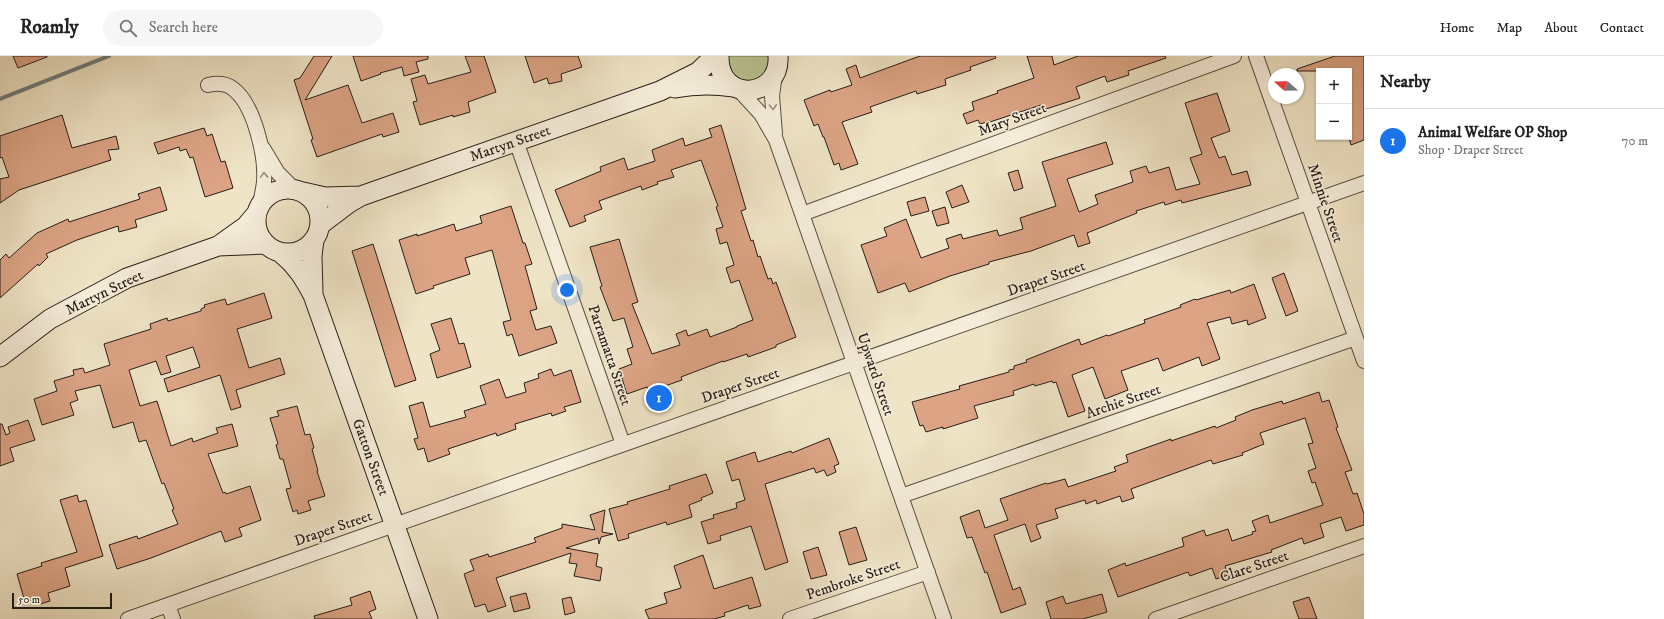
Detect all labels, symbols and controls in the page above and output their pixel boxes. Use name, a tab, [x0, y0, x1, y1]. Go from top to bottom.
search box	[103, 10, 383, 46]
text: Roamly	[20, 16, 79, 39]
icon: search	[117, 17, 139, 39]
text: Search here	[149, 18, 218, 37]
text: Home	[1440, 19, 1474, 37]
text: Map	[1496, 19, 1522, 37]
text: About	[1544, 19, 1578, 37]
text: Contact	[1600, 19, 1644, 37]
north arrow	[1268, 68, 1304, 104]
map controls	[1316, 68, 1352, 140]
button: +	[1316, 68, 1352, 104]
text: Nearby	[1380, 71, 1430, 93]
street label: Mary Street	[975, 98, 1049, 141]
one-way arrow	[768, 104, 777, 110]
button: −	[1316, 104, 1352, 140]
street label: Martyn Street	[467, 121, 553, 166]
text: Animal Welfare OP Shop	[1418, 123, 1567, 142]
text: 1	[1391, 133, 1395, 149]
text: 70 m	[1622, 133, 1648, 149]
text: Shop · Draper Street	[1418, 142, 1523, 158]
street label: Minnie Street	[1303, 161, 1348, 245]
one-way arrow	[259, 172, 268, 178]
street label: Draper Street	[1005, 256, 1088, 301]
street label: Martyn Street	[62, 265, 146, 319]
your location	[557, 280, 577, 300]
street label: Parramatta Street	[583, 302, 636, 408]
street label: Upward Street	[852, 330, 899, 418]
street label: Draper Street	[699, 363, 782, 408]
street label: Archie Street	[1083, 380, 1163, 423]
pin: 1	[646, 383, 672, 413]
street label: Gatton Street	[348, 416, 393, 498]
street label: Draper Street	[292, 506, 375, 551]
street label: Clare Street	[1217, 546, 1291, 587]
street label: Pembroke Street	[804, 554, 903, 604]
scale bar	[12, 591, 112, 610]
text: 50 m	[18, 593, 40, 607]

